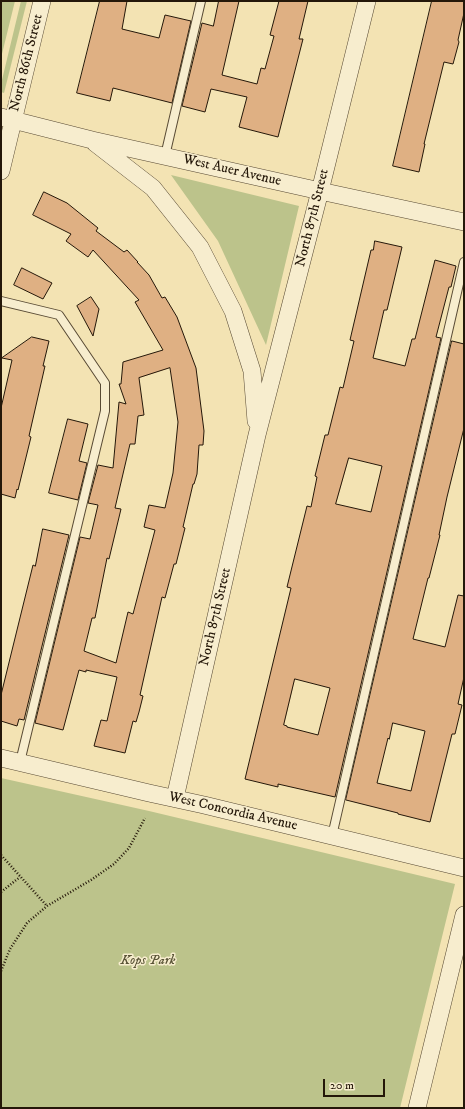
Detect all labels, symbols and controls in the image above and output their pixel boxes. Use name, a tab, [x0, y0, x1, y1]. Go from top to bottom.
street label: North 86th Street	[7, 12, 47, 114]
street label: West Auer Avenue	[181, 152, 283, 190]
street label: North 87th Street	[293, 167, 333, 269]
street label: North 87th Street	[197, 566, 235, 668]
street label: West Concordia Avenue	[167, 789, 299, 835]
park label: Kops Park	[121, 953, 175, 969]
scale bar	[325, 1071, 387, 1097]
text: 20 m	[330, 1078, 354, 1093]

